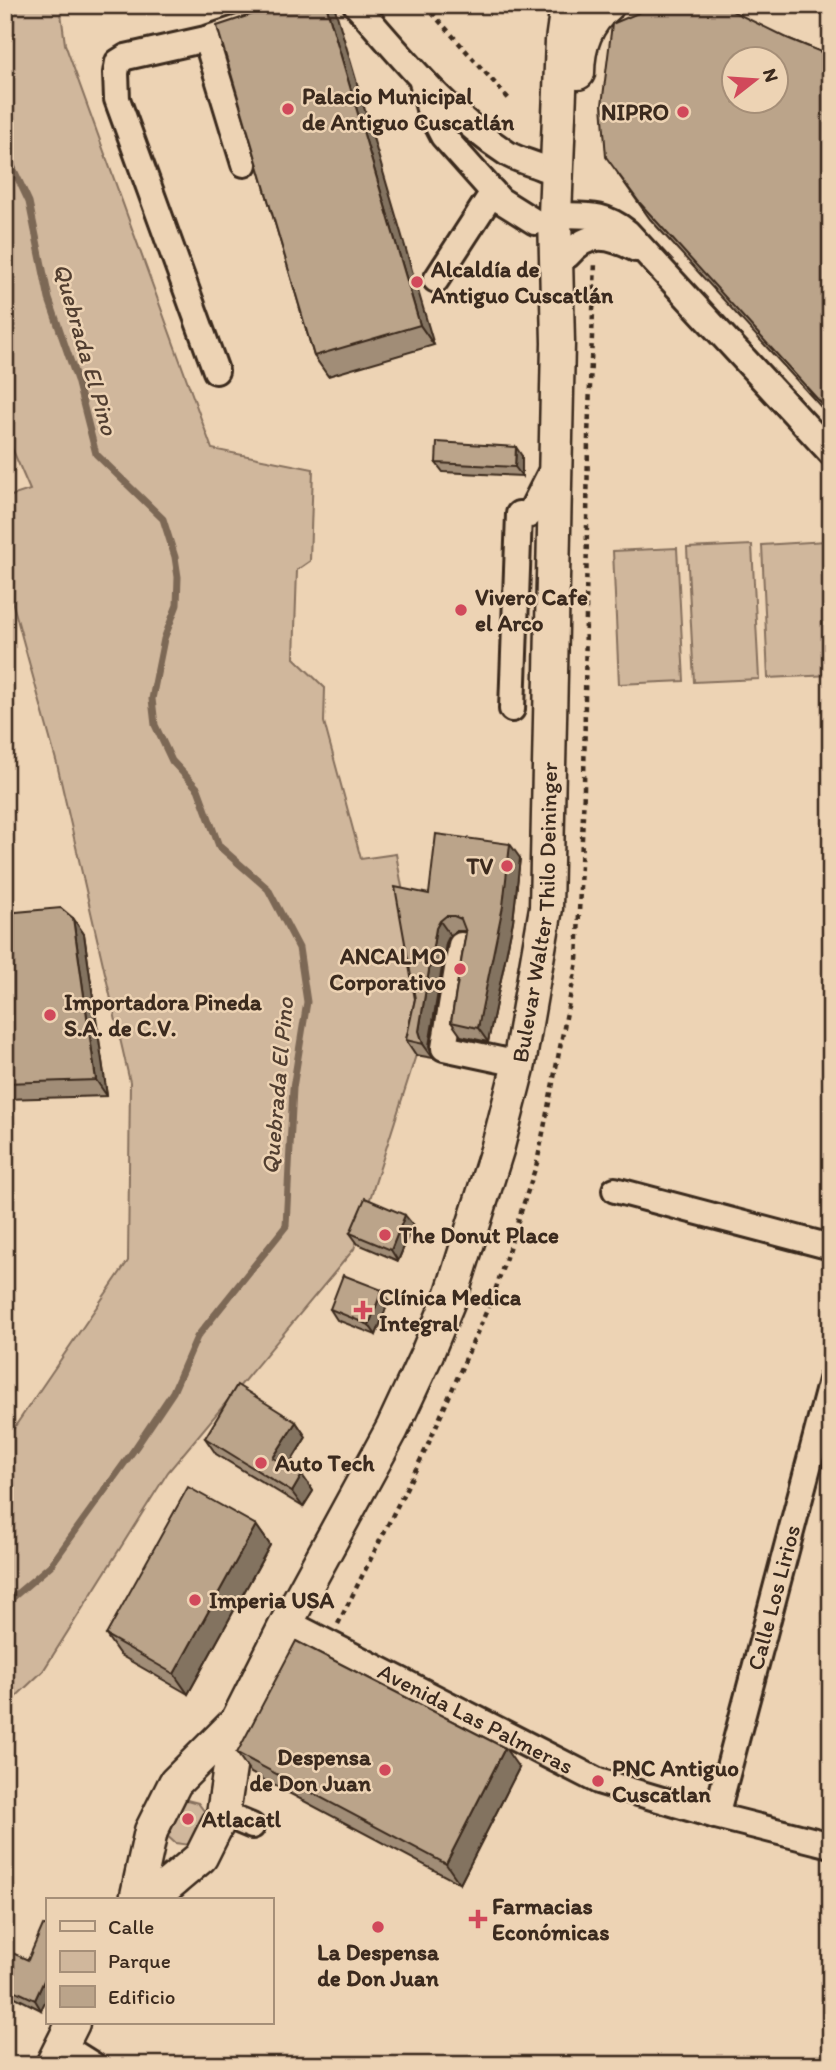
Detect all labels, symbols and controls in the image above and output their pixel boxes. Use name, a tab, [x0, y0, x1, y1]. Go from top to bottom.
north arrow	[720, 46, 790, 116]
text: N	[758, 66, 784, 85]
place label: Palacio Municipal de Antiguo Cuscatlán	[302, 82, 515, 136]
place label: NIPRO	[601, 98, 669, 126]
marker: Palacio Municipal de Antiguo Cuscatlán	[280, 101, 296, 117]
marker: NIPRO	[675, 104, 691, 120]
place label: Alcaldía de Antiguo Cuscatlán	[430, 255, 614, 309]
water label: Quebrada El Pino	[48, 260, 125, 439]
marker: Alcaldía de Antiguo Cuscatlán	[409, 274, 425, 290]
place label: Vivero Cafe el Arco	[475, 583, 588, 637]
marker: Vivero Cafe el Arco	[453, 602, 469, 618]
street label: Bulevar Walter Thilo Deininger	[505, 762, 563, 1065]
place label: TV	[466, 852, 493, 880]
marker: TV	[499, 858, 515, 874]
place label: ANCALMO Corporativo	[329, 942, 446, 996]
marker: ANCALMO Corporativo	[452, 961, 468, 977]
place label: Importadora Pineda S.A. de C.V.	[64, 988, 263, 1042]
water label: Quebrada El Pino	[255, 996, 299, 1176]
marker: Importadora Pineda S.A. de C.V.	[42, 1007, 58, 1023]
place label: The Donut Place	[398, 1221, 559, 1249]
marker: The Donut Place	[377, 1227, 393, 1243]
place label: Clínica Medica Integral	[379, 1283, 522, 1337]
marker: Clínica Medica Integral	[353, 1300, 373, 1320]
place label: Auto Tech	[274, 1449, 375, 1477]
marker: Auto Tech	[253, 1455, 269, 1471]
street label: Calle Los Lirios	[741, 1522, 806, 1673]
place label: Imperia USA	[209, 1586, 335, 1614]
marker: Imperia USA	[187, 1592, 203, 1608]
street label: Avenida Las Palmeras	[373, 1657, 578, 1780]
place label: Despensa de Don Juan	[250, 1743, 372, 1797]
place label: PNC Antiguo Cuscatlan	[612, 1754, 739, 1808]
marker: Despensa de Don Juan	[377, 1762, 393, 1778]
marker: PNC Antiguo Cuscatlan	[590, 1773, 606, 1789]
place label: Atlacatl	[201, 1805, 282, 1833]
marker: Atlacatl	[180, 1811, 196, 1827]
place label: Farmacias Económicas	[492, 1892, 610, 1946]
legend	[46, 1898, 273, 2024]
marker: Farmacias Económicas	[470, 1911, 486, 1927]
text: Calle	[108, 1914, 154, 1939]
marker: La Despensa de Don Juan	[370, 1919, 386, 1935]
place label: La Despensa de Don Juan	[317, 1938, 440, 1992]
text: Parque	[108, 1948, 171, 1973]
text: Edificio	[108, 1984, 176, 2009]

